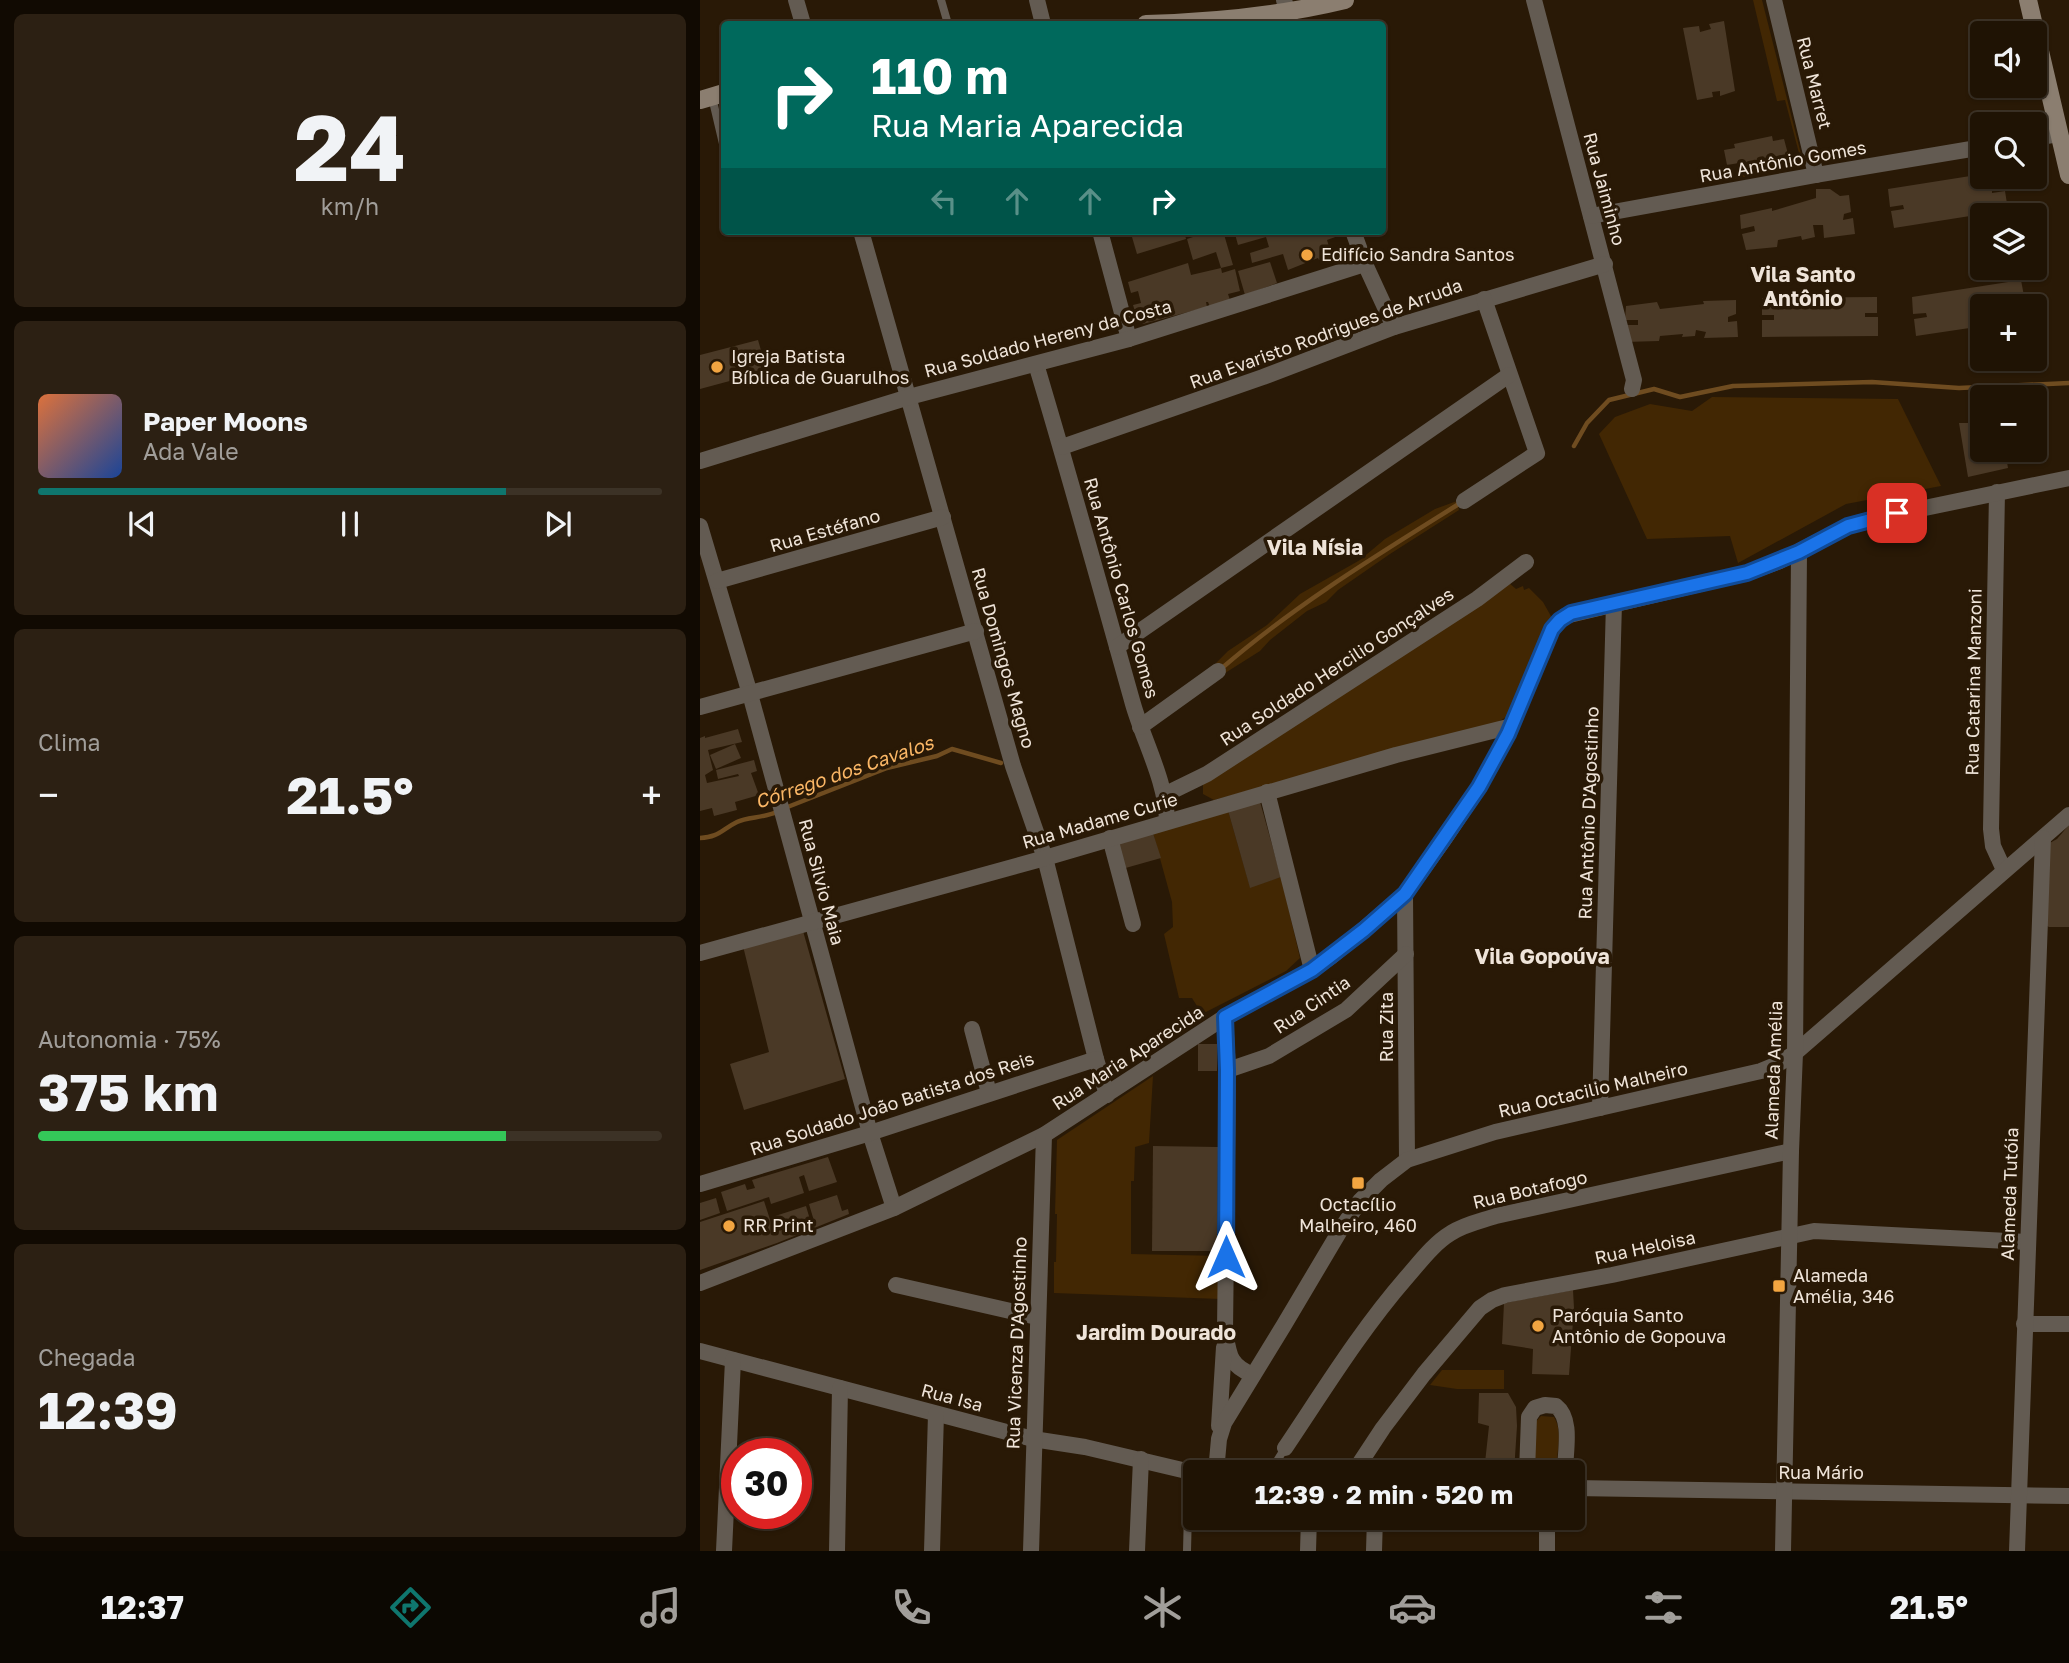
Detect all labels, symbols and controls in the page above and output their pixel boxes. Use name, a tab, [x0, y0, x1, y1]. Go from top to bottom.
map controls	[1970, 21, 2047, 462]
button: sound	[1970, 21, 2047, 98]
street label: Rua Marret	[1793, 34, 1837, 131]
text: 110 m	[871, 46, 1008, 105]
icon: right	[756, 49, 847, 140]
text: 24	[294, 92, 406, 201]
text: Rua Maria Aparecida	[871, 106, 1184, 144]
button: search	[1970, 112, 2047, 189]
street label: Rua Jaiminho	[1579, 130, 1631, 248]
street label: Rua Antônio Gomes	[1698, 136, 1868, 187]
icon: left	[925, 182, 963, 220]
icon: ahead	[998, 182, 1036, 220]
icon: ahead	[1071, 182, 1109, 220]
icon: right	[1144, 182, 1182, 220]
text: km/h	[321, 192, 379, 220]
button: layers	[1970, 203, 2047, 280]
place label: Edifício Sandra Santos	[1321, 243, 1514, 265]
marker: Edifício Sandra Santos	[1299, 247, 1315, 263]
district label: Vila Santo Antônio	[1750, 261, 1856, 311]
street label: Rua Evaristo Rodrigues de Arruda	[1186, 273, 1465, 393]
street label: Rua Soldado Hereny da Costa	[922, 294, 1174, 382]
button: +	[1970, 294, 2047, 371]
place label: Igreja Batista Bíblica de Guarulhos	[731, 345, 909, 388]
marker: Igreja Batista Bíblica de Guarulhos	[709, 359, 725, 375]
button: −	[1970, 385, 2047, 462]
text: Paper Moons	[143, 406, 308, 437]
text: Ada Vale	[143, 437, 239, 465]
street label: Rua Antônio Carlos Gomes	[1080, 475, 1164, 701]
pin	[1867, 483, 1927, 543]
icon: arrive	[1878, 494, 1916, 532]
street label: Rua Estéfano	[767, 504, 882, 556]
icon: previous	[123, 505, 161, 543]
icon: pause	[331, 505, 369, 543]
icon: next	[539, 505, 577, 543]
district label: Vila Nísia	[1267, 534, 1363, 560]
street label: Rua Domingos Magno	[968, 565, 1040, 751]
street label: Rua Soldado Hercilio Gonçalves	[1216, 582, 1457, 750]
street label: Rua Catarina Manzoni	[1960, 588, 1986, 776]
street label: Rua Antônio D'Agostinho	[1573, 706, 1603, 920]
text: Clima	[38, 728, 101, 756]
water label: Córrego dos Cavalos	[752, 730, 937, 813]
text: 21.5°	[286, 763, 414, 825]
text: −	[38, 772, 59, 817]
text: +	[641, 772, 662, 817]
street label: Rua Madame Curie	[1019, 787, 1180, 853]
street label: Rua Silvio Maia	[795, 816, 849, 947]
district label: Vila Gopoúva	[1474, 943, 1610, 969]
street label: Rua Cintia	[1269, 971, 1354, 1038]
street label: Rua Zita	[1375, 992, 1397, 1062]
street label: Rua Maria Aparecida	[1048, 1000, 1207, 1114]
street label: Alameda Amélia	[1760, 1000, 1786, 1140]
text: Autonomia · 75%	[38, 1025, 221, 1053]
street label: Rua Soldado João Batista dos Reis	[747, 1047, 1037, 1159]
street label: Rua Octacilio Malheiro	[1496, 1057, 1690, 1122]
text: 375 km	[38, 1060, 218, 1122]
street label: Alameda Tutóia	[1996, 1127, 2022, 1261]
street label: Rua Botafogo	[1470, 1165, 1589, 1213]
marker: Octacílio Malheiro, 460	[1350, 1175, 1366, 1191]
place label: Octacílio Malheiro, 460	[1299, 1193, 1417, 1236]
place label: RR Print	[743, 1214, 814, 1236]
marker: RR Print	[721, 1218, 737, 1234]
position arrow	[1189, 1220, 1263, 1294]
street label: Rua Heloisa	[1592, 1226, 1697, 1268]
street label: Rua Vicenza D'Agostinho	[1001, 1236, 1031, 1450]
place label: Alameda Amélia, 346	[1793, 1264, 1894, 1307]
marker: Alameda Amélia, 346	[1771, 1278, 1787, 1294]
place label: Paróquia Santo Antônio de Gopouva	[1552, 1304, 1726, 1347]
marker: Paróquia Santo Antônio de Gopouva	[1530, 1318, 1546, 1334]
district label: Jardim Dourado	[1076, 1319, 1236, 1345]
text: Chegada	[38, 1343, 135, 1371]
text: 12:39	[38, 1378, 178, 1440]
street label: Rua Isa	[919, 1378, 985, 1416]
speed limit sign: 30	[721, 1438, 812, 1529]
street label: Rua Mário	[1778, 1461, 1864, 1483]
text: 12:39 · 2 min · 520 m	[1255, 1479, 1513, 1510]
icon: directions	[386, 1583, 435, 1632]
icon: music	[636, 1583, 685, 1632]
icon: phone	[887, 1583, 936, 1632]
icon: climate	[1138, 1583, 1187, 1632]
icon: car	[1388, 1583, 1437, 1632]
icon: filters	[1639, 1583, 1688, 1632]
text: 12:37	[101, 1588, 184, 1626]
text: 21.5°	[1890, 1588, 1968, 1626]

